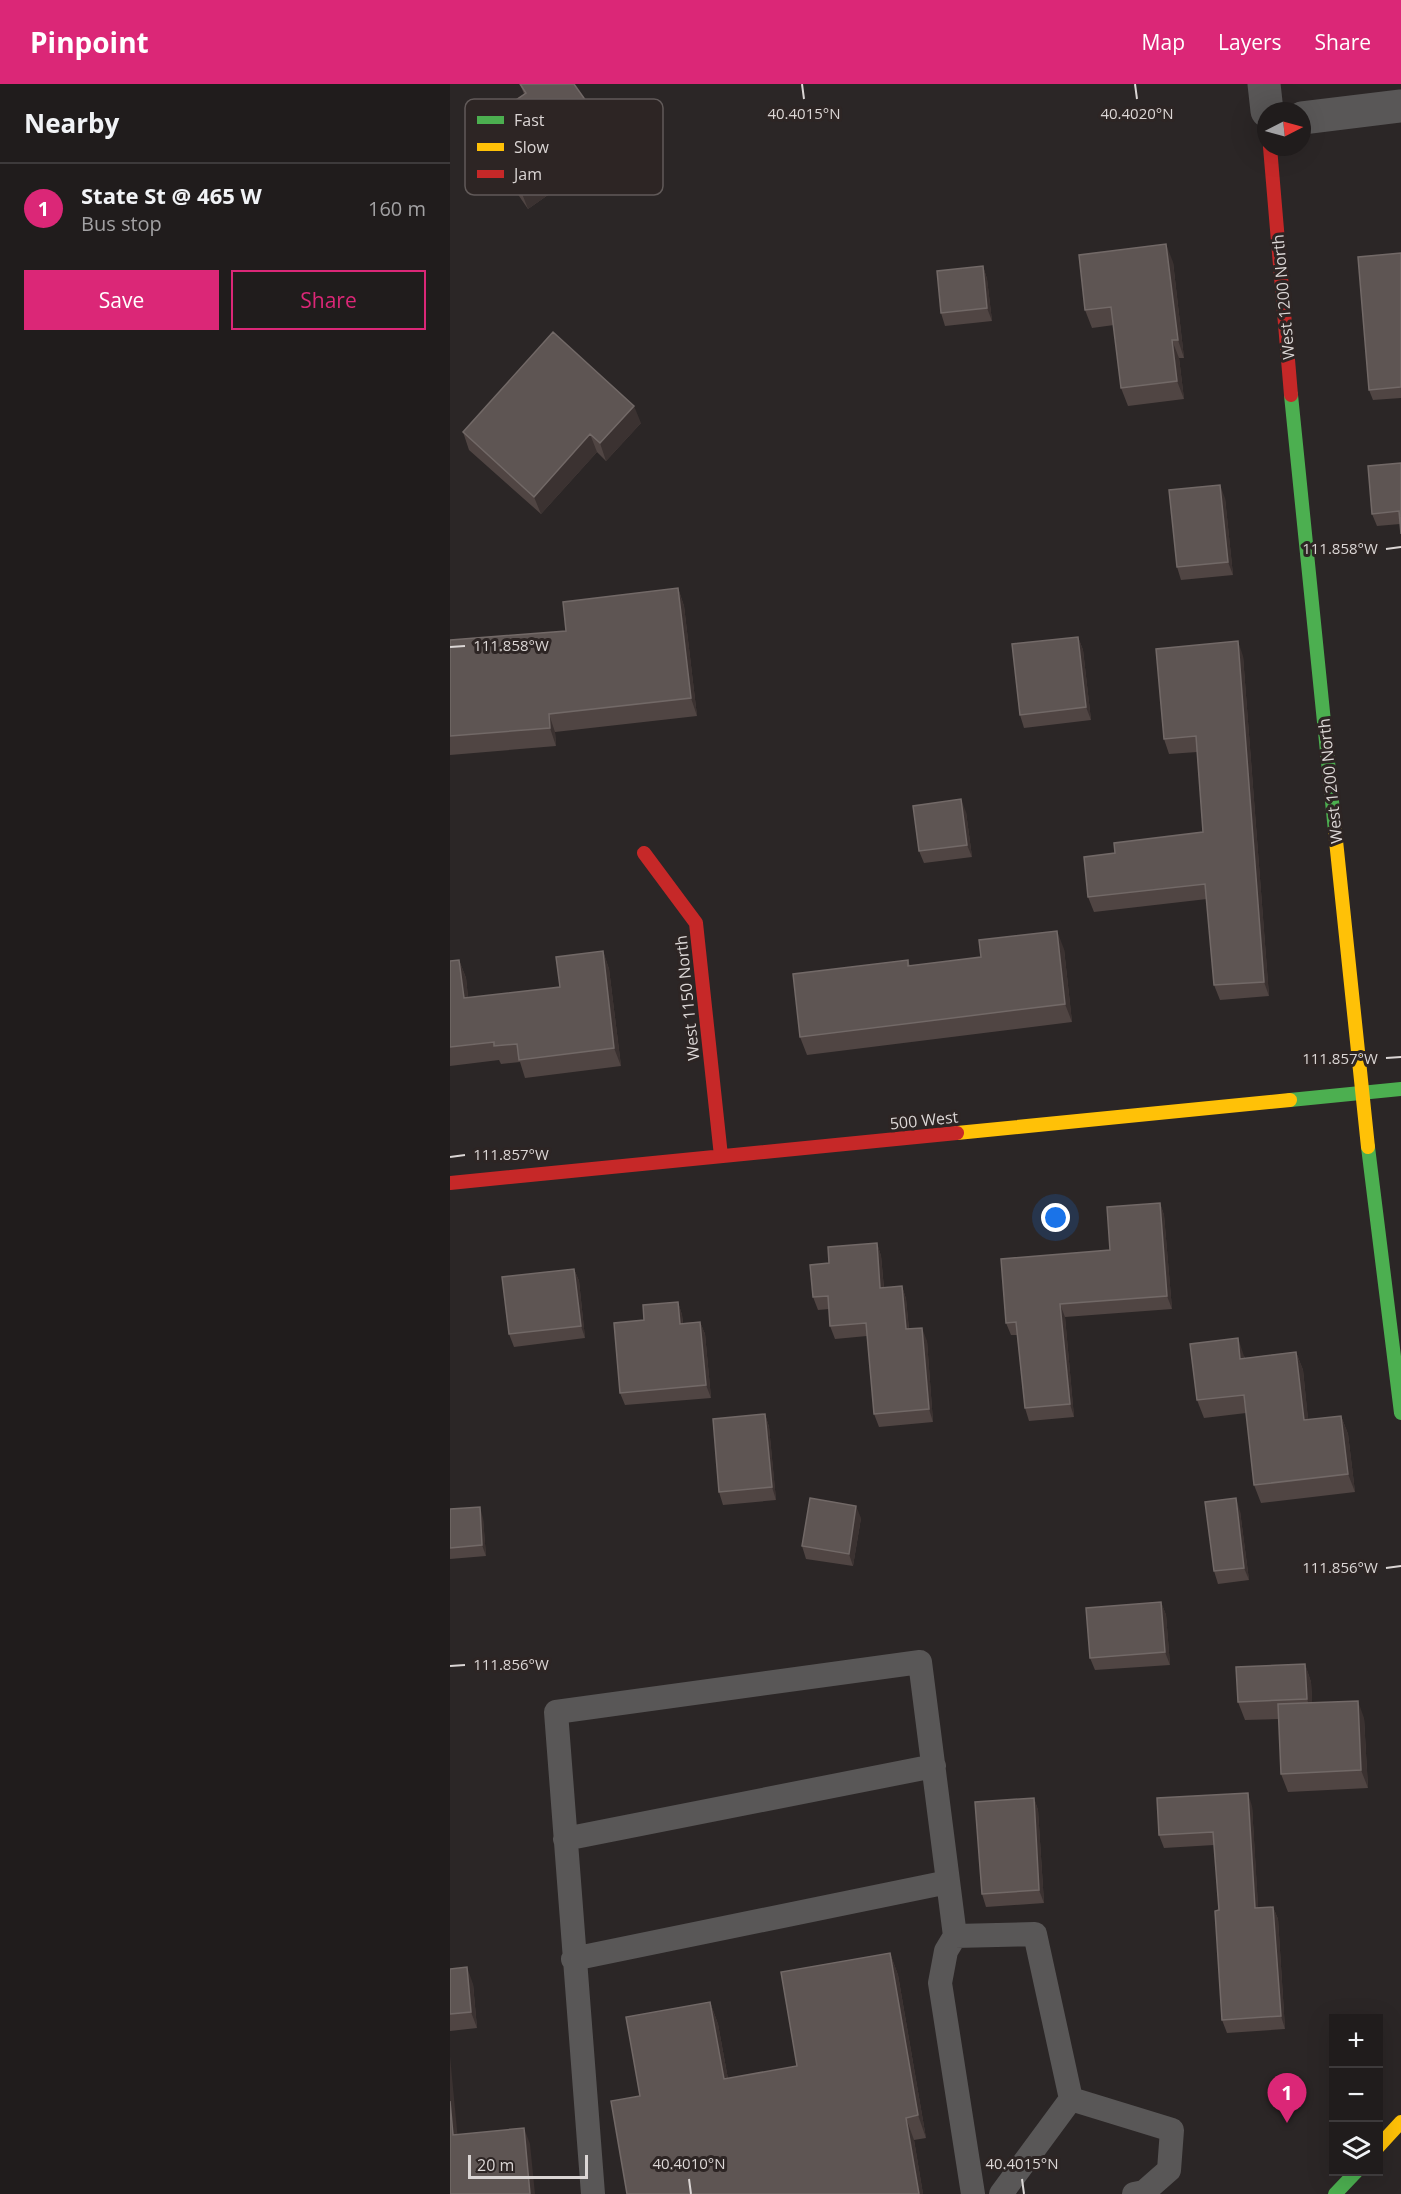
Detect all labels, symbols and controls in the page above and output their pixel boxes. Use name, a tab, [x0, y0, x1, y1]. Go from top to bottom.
text: Pinpoint	[30, 23, 149, 61]
text: Map	[1142, 28, 1185, 56]
text: Layers	[1218, 28, 1282, 56]
text: Share	[1315, 28, 1371, 56]
legend	[465, 99, 663, 195]
north arrow	[1257, 102, 1311, 156]
text: 40.4015°N	[767, 103, 841, 123]
text: 40.4020°N	[1100, 103, 1174, 123]
text: Nearby	[24, 105, 119, 141]
text: Fast	[514, 109, 545, 131]
text: Slow	[514, 136, 549, 158]
text: Jam	[512, 163, 542, 185]
text: State St @ 465 W	[81, 180, 262, 210]
text: 1	[38, 195, 49, 222]
text: 160 m	[368, 195, 426, 222]
text: Bus stop	[81, 210, 162, 237]
street label: West 1200 North	[1267, 233, 1299, 361]
button: Save	[24, 270, 219, 330]
button: Share	[231, 270, 426, 330]
text: 111.858°W	[1302, 538, 1378, 558]
text: 111.858°W	[473, 635, 549, 655]
street label: West 1200 North	[1312, 717, 1348, 845]
street label: West 1150 North	[669, 934, 705, 1062]
text: 111.857°W	[1302, 1048, 1378, 1068]
street label: 500 West	[889, 1105, 960, 1135]
text: 111.857°W	[473, 1144, 549, 1164]
your location	[1041, 1203, 1070, 1232]
text: 111.856°W	[1302, 1557, 1378, 1577]
text: 111.856°W	[473, 1654, 549, 1674]
map controls	[1329, 2014, 1383, 2176]
button: +	[1329, 2014, 1383, 2068]
button: −	[1329, 2068, 1383, 2122]
pin: 1	[1268, 2074, 1306, 2123]
button: layers	[1329, 2122, 1383, 2176]
scale bar	[468, 2152, 588, 2180]
text: 40.4010°N	[652, 2153, 726, 2173]
text: 40.4015°N	[985, 2153, 1059, 2173]
text: 20 m	[477, 2154, 514, 2176]

